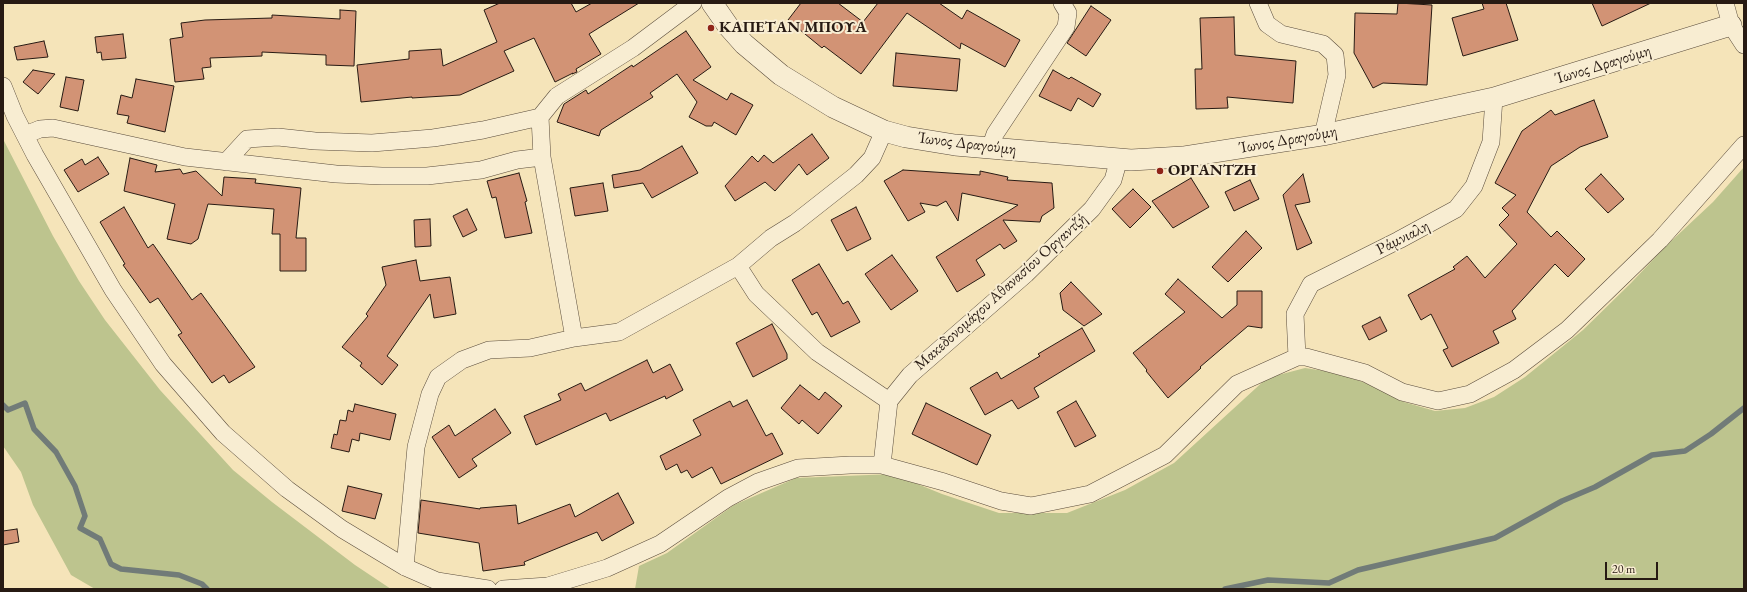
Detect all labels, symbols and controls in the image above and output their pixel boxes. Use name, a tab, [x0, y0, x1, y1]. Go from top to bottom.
place label: ΚΑΠΕΤΑΝ ΜΠΟΥΑ	[719, 18, 867, 38]
marker: ΚΑΠΕΤΑΝ ΜΠΟΥΑ	[706, 23, 716, 33]
street label: Ίωνος Δραγούμη	[1553, 41, 1653, 89]
street label: Ίωνος Δραγούμη	[1237, 122, 1339, 158]
street label: Ίωνος Δραγούμη	[917, 128, 1017, 160]
place label: ΟΡΓΑΝΤΖΗ	[1168, 161, 1256, 181]
marker: ΟΡΓΑΝΤΖΗ	[1155, 166, 1165, 176]
street label: Μακεδονομάχου Αθανασίου Οργαντζή	[911, 209, 1091, 375]
street label: Ράμνιαλη	[1373, 216, 1433, 260]
scale bar	[1607, 554, 1660, 580]
text: 20 m	[1612, 561, 1635, 577]

